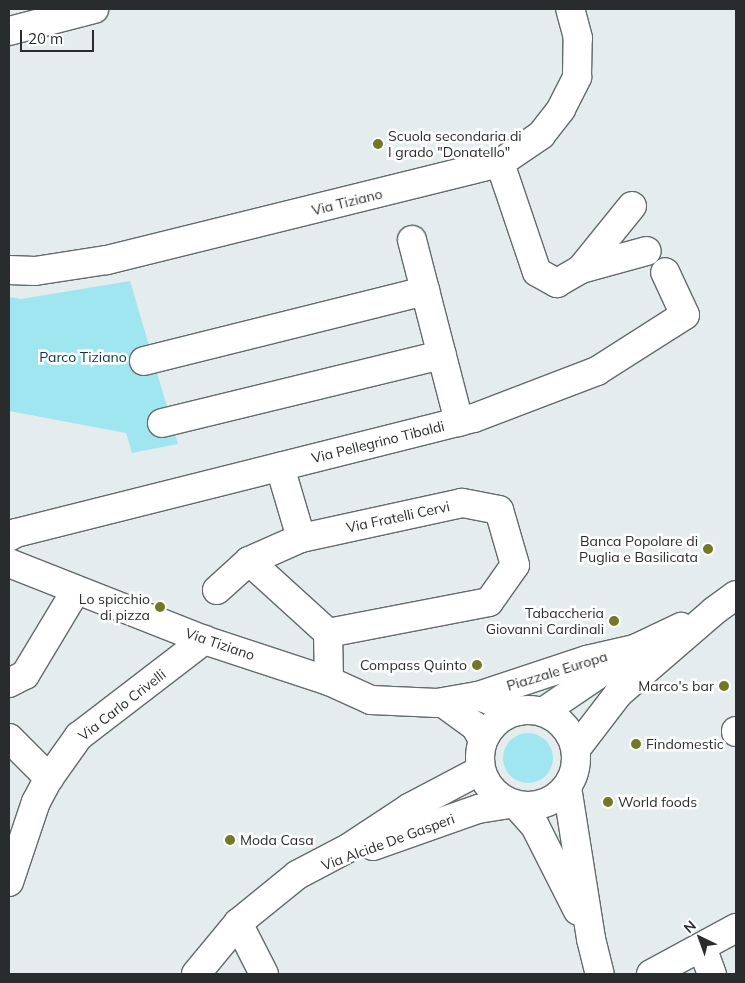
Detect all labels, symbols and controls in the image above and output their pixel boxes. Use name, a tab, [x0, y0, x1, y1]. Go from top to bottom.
scale bar	[22, 20, 96, 52]
text: 20 m	[28, 29, 63, 48]
place label: Scuola secondaria di I grado "Donatello"	[388, 128, 522, 160]
marker: Scuola secondaria di I grado "Donatello"	[372, 138, 384, 150]
street label: Via Tiziano	[310, 185, 384, 219]
park label: Parco Tiziano	[39, 349, 127, 365]
street label: Via Pellegrino Tibaldi	[310, 417, 446, 467]
street label: Via Fratelli Cervi	[345, 498, 451, 536]
place label: Banca Popolare di Puglia e Basilicata	[579, 533, 698, 566]
marker: Banca Popolare di Puglia e Basilicata	[702, 543, 714, 555]
place label: Lo spicchio di pizza	[79, 591, 150, 624]
marker: Lo spicchio di pizza	[154, 601, 166, 613]
place label: Tabaccheria Giovanni Cardinali	[486, 605, 604, 638]
marker: Tabaccheria Giovanni Cardinali	[608, 615, 620, 627]
street label: Via Tiziano	[183, 624, 257, 664]
street label: Piazzale Europa	[505, 648, 609, 694]
place label: Compass Quinto	[360, 657, 467, 673]
marker: Compass Quinto	[471, 659, 483, 671]
street label: Via Carlo Crivelli	[75, 666, 169, 744]
place label: Marco's bar	[638, 678, 714, 694]
marker: Marco's bar	[718, 680, 730, 692]
place label: Findomestic	[646, 736, 724, 752]
marker: Findomestic	[630, 738, 642, 750]
place label: World foods	[618, 794, 697, 810]
marker: World foods	[602, 796, 614, 808]
street label: Via Alcide De Gasperi	[319, 810, 457, 874]
place label: Moda Casa	[240, 832, 314, 848]
marker: Moda Casa	[224, 834, 236, 846]
north arrow	[675, 913, 725, 963]
text: N	[680, 917, 700, 937]

